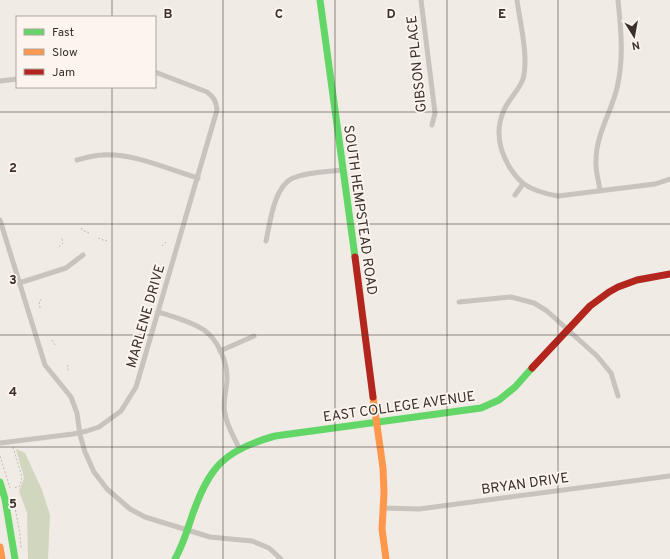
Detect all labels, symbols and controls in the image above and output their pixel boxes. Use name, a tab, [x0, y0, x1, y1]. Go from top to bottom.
text: B	[164, 7, 173, 23]
text: C	[275, 7, 283, 23]
text: D	[386, 7, 396, 23]
text: E	[498, 7, 506, 23]
street label: GIBSON PLACE	[404, 14, 431, 113]
legend	[16, 16, 156, 88]
north arrow	[614, 16, 654, 56]
text: Fast	[52, 25, 74, 41]
text: N	[631, 37, 641, 52]
text: Slow	[52, 45, 78, 61]
text: Jam	[52, 65, 75, 81]
street label: SOUTH HEMPSTEAD ROAD	[339, 124, 380, 296]
text: 2	[9, 161, 17, 177]
street label: MARLENE DRIVE	[124, 263, 169, 370]
text: 3	[9, 273, 17, 289]
text: 4	[9, 385, 17, 401]
street label: EAST COLLEGE AVENUE	[322, 388, 476, 427]
street label: BRYAN DRIVE	[480, 470, 570, 499]
text: 5	[9, 497, 17, 513]

